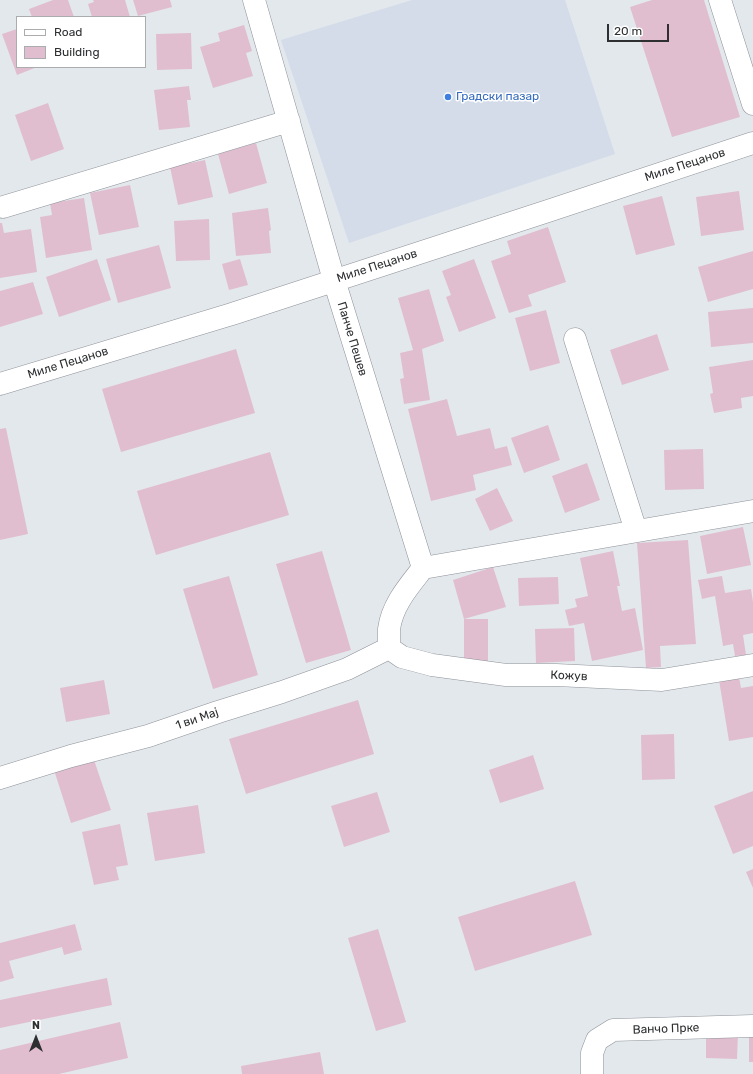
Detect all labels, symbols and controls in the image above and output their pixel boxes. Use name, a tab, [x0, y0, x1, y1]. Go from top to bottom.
legend	[16, 16, 146, 68]
scale bar	[609, 16, 671, 42]
text: 20 m	[614, 24, 642, 38]
text: Road	[54, 25, 82, 39]
text: Building	[54, 45, 100, 59]
place label: Градски пазар	[456, 90, 539, 104]
marker: Градски пазар	[443, 92, 453, 102]
street label: Миле Пецанов	[643, 145, 727, 185]
street label: Миле Пецанов	[335, 246, 419, 286]
street label: Панче Пешев	[334, 300, 370, 378]
street label: Миле Пецанов	[26, 344, 110, 382]
street label: Кожув	[550, 668, 588, 684]
street label: 1 ви Мај	[174, 705, 220, 733]
north arrow	[16, 1018, 56, 1058]
text: N	[32, 1019, 40, 1032]
street label: Ванчо Прке	[632, 1021, 700, 1037]

